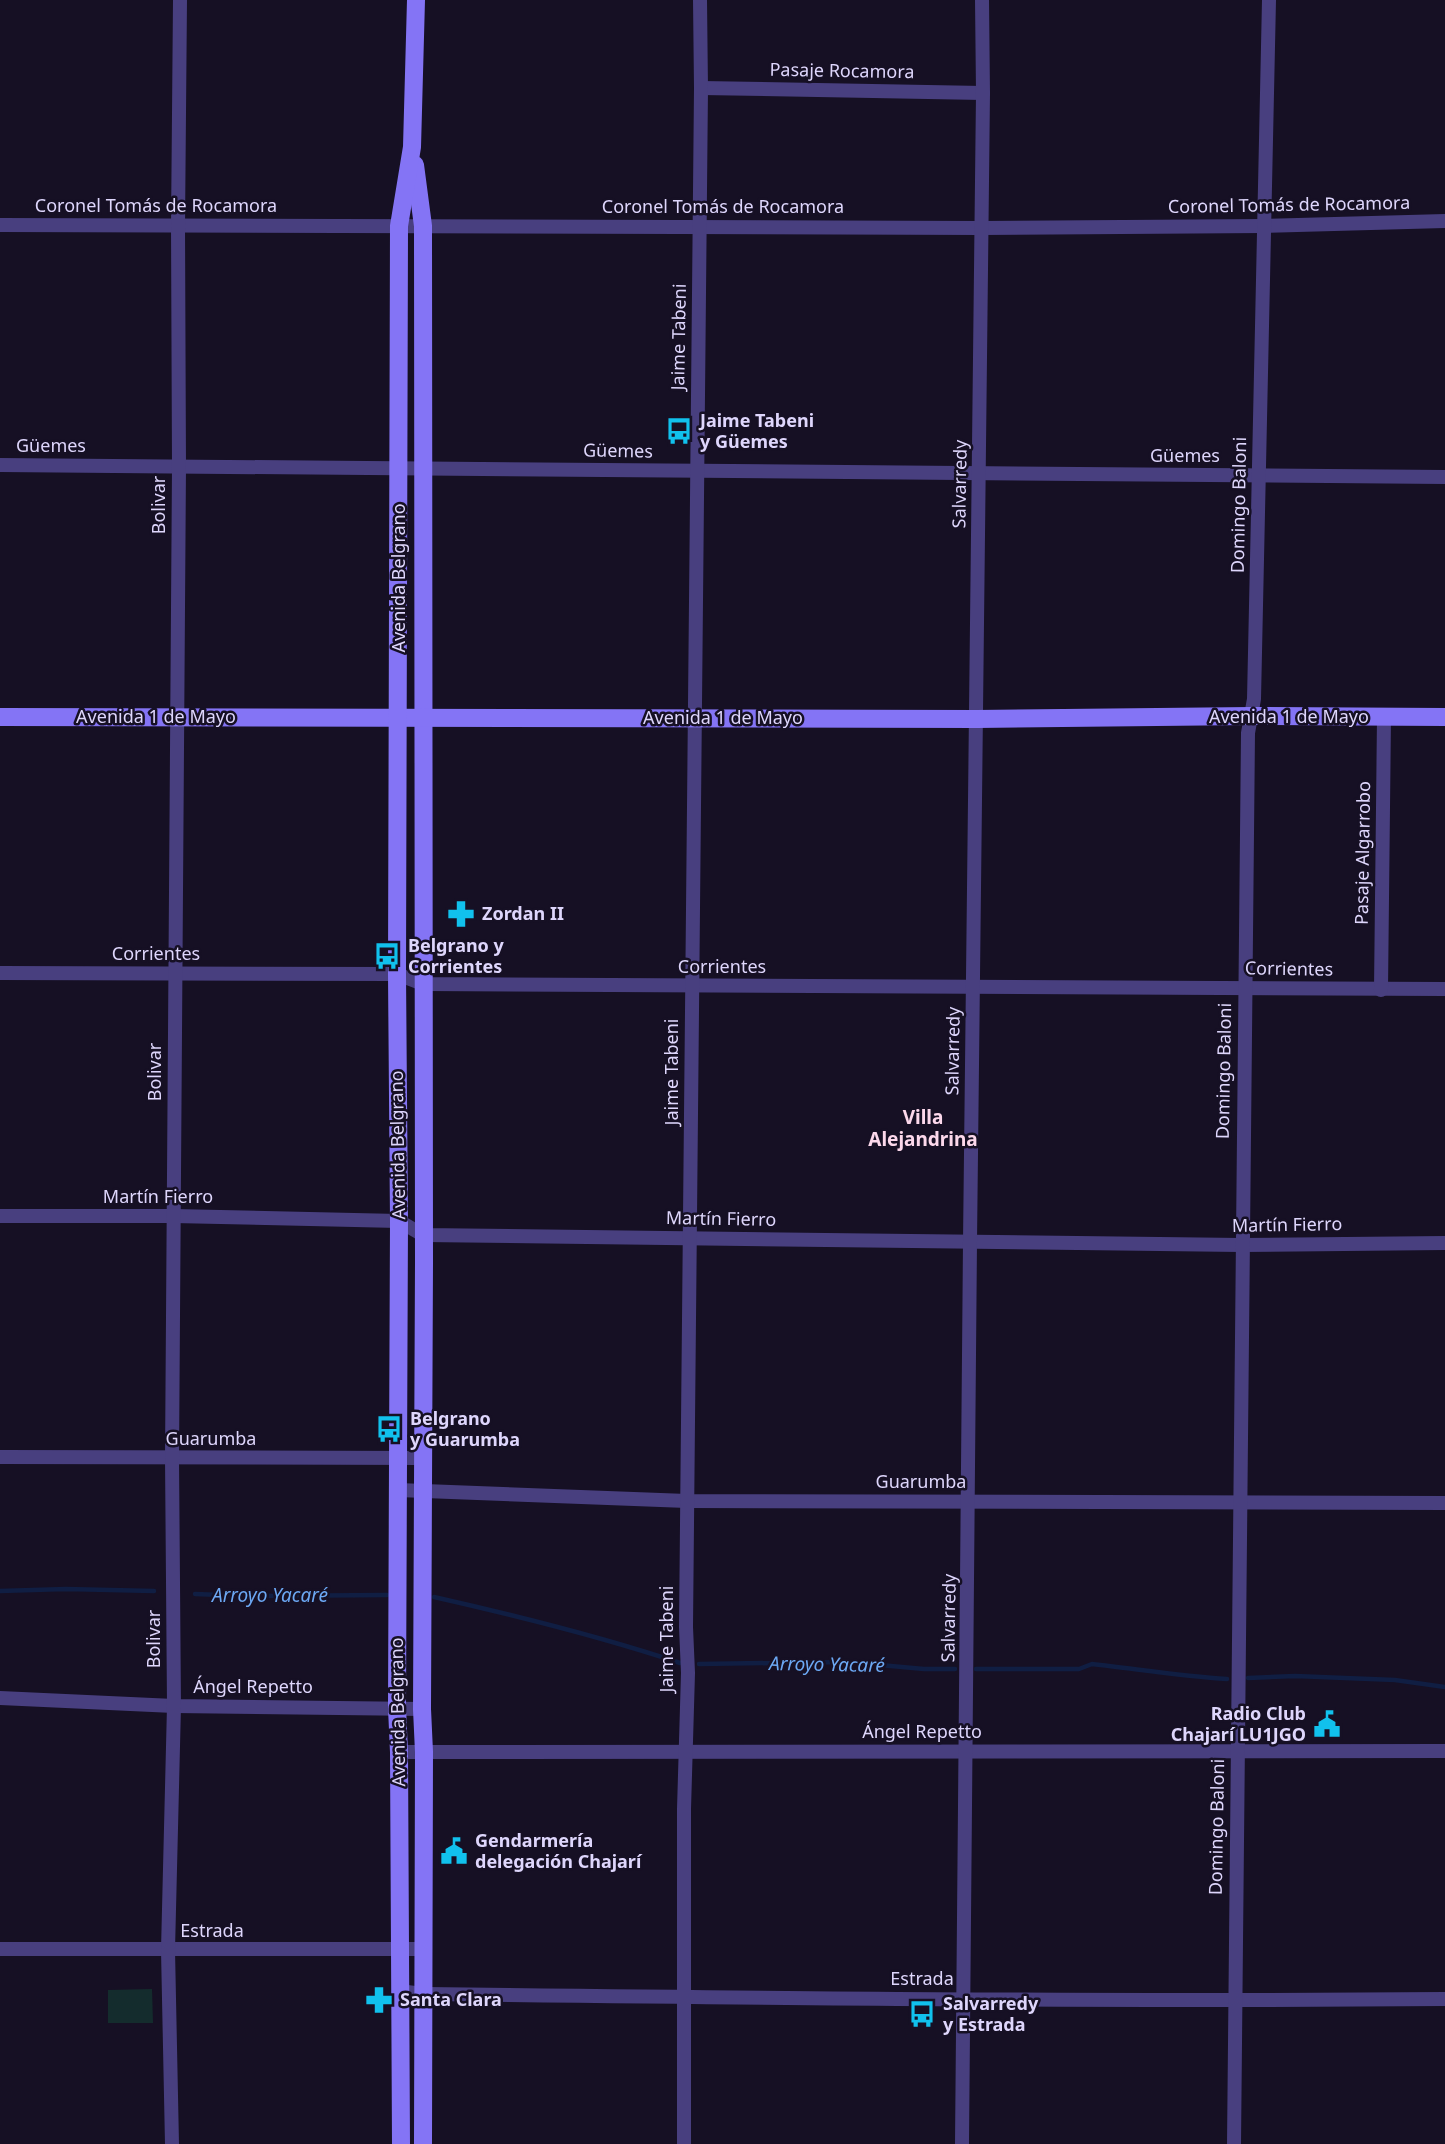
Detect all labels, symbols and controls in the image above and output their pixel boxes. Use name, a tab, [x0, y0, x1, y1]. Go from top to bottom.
street label: Pasaje Rocamora	[769, 57, 915, 83]
street label: Coronel Tomás de Rocamora	[1168, 190, 1410, 218]
street label: Coronel Tomás de Rocamora	[35, 193, 277, 217]
street label: Coronel Tomás de Rocamora	[602, 194, 844, 218]
street label: Jaime Tabeni	[665, 283, 691, 393]
place label: Jaime Tabeni y Güemes	[698, 408, 814, 453]
bus stop icon: Jaime Tabeni y Güemes	[664, 416, 694, 446]
street label: Güemes	[16, 433, 86, 457]
street label: Güemes	[583, 437, 653, 463]
street label: Domingo Baloni	[1225, 437, 1251, 573]
street label: Salvarredy	[946, 439, 972, 529]
street label: Güemes	[1150, 443, 1220, 467]
street label: Bolivar	[146, 475, 170, 534]
street label: Avenida Belgrano	[386, 503, 410, 653]
street label: Avenida 1 de Mayo	[76, 704, 236, 728]
street label: Avenida 1 de Mayo	[1209, 704, 1369, 728]
street label: Avenida 1 de Mayo	[643, 705, 803, 729]
street label: Pasaje Algarrobo	[1349, 781, 1375, 925]
pharmacy icon: Zordan II	[446, 899, 476, 929]
place label: Zordan II	[482, 901, 564, 925]
place label: Belgrano y Corrientes	[408, 933, 505, 978]
street label: Corrientes	[112, 941, 200, 965]
bus stop icon: Belgrano y Corrientes	[372, 941, 402, 971]
street label: Corrientes	[678, 954, 766, 978]
street label: Corrientes	[1245, 955, 1333, 981]
street label: Domingo Baloni	[1210, 1003, 1236, 1139]
street label: Salvarredy	[939, 1006, 965, 1096]
street label: Jaime Tabeni	[659, 1019, 683, 1127]
street label: Bolivar	[142, 1042, 166, 1101]
street label: Avenida Belgrano	[384, 1070, 410, 1220]
district label: Villa Alejandrina	[868, 1104, 978, 1152]
street label: Martín Fierro	[103, 1184, 213, 1208]
street label: Martín Fierro	[666, 1205, 776, 1231]
street label: Martín Fierro	[1232, 1211, 1342, 1237]
place label: Belgrano y Guarumba	[410, 1406, 520, 1451]
bus stop icon: Belgrano y Guarumba	[374, 1414, 404, 1444]
street label: Guarumba	[166, 1426, 256, 1450]
street label: Guarumba	[876, 1469, 966, 1493]
street label: Salvarredy	[935, 1573, 961, 1663]
water label: Arroyo Yacaré	[210, 1582, 328, 1608]
street label: Jaime Tabeni	[654, 1586, 678, 1694]
street label: Bolivar	[141, 1609, 165, 1668]
street label: Avenida Belgrano	[384, 1637, 410, 1787]
water label: Arroyo Yacaré	[767, 1650, 886, 1678]
street label: Ángel Repetto	[193, 1674, 313, 1698]
place label: Radio Club Chajarí LU1JGO	[1171, 1701, 1306, 1746]
public building icon: Radio Club Chajarí LU1JGO	[1312, 1709, 1342, 1739]
street label: Ángel Repetto	[862, 1719, 982, 1743]
street label: Domingo Baloni	[1203, 1759, 1229, 1895]
place label: Gendarmería delegación Chajarí	[475, 1828, 643, 1873]
public building icon: Gendarmería delegación Chajarí	[439, 1836, 469, 1866]
street label: Estrada	[180, 1918, 244, 1942]
street label: Estrada	[890, 1966, 954, 1990]
pharmacy icon: Santa Clara	[364, 1985, 394, 2015]
place label: Santa Clara	[400, 1987, 502, 2011]
place label: Salvarredy y Estrada	[943, 1991, 1039, 2036]
bus stop icon: Salvarredy y Estrada	[907, 1999, 937, 2029]

